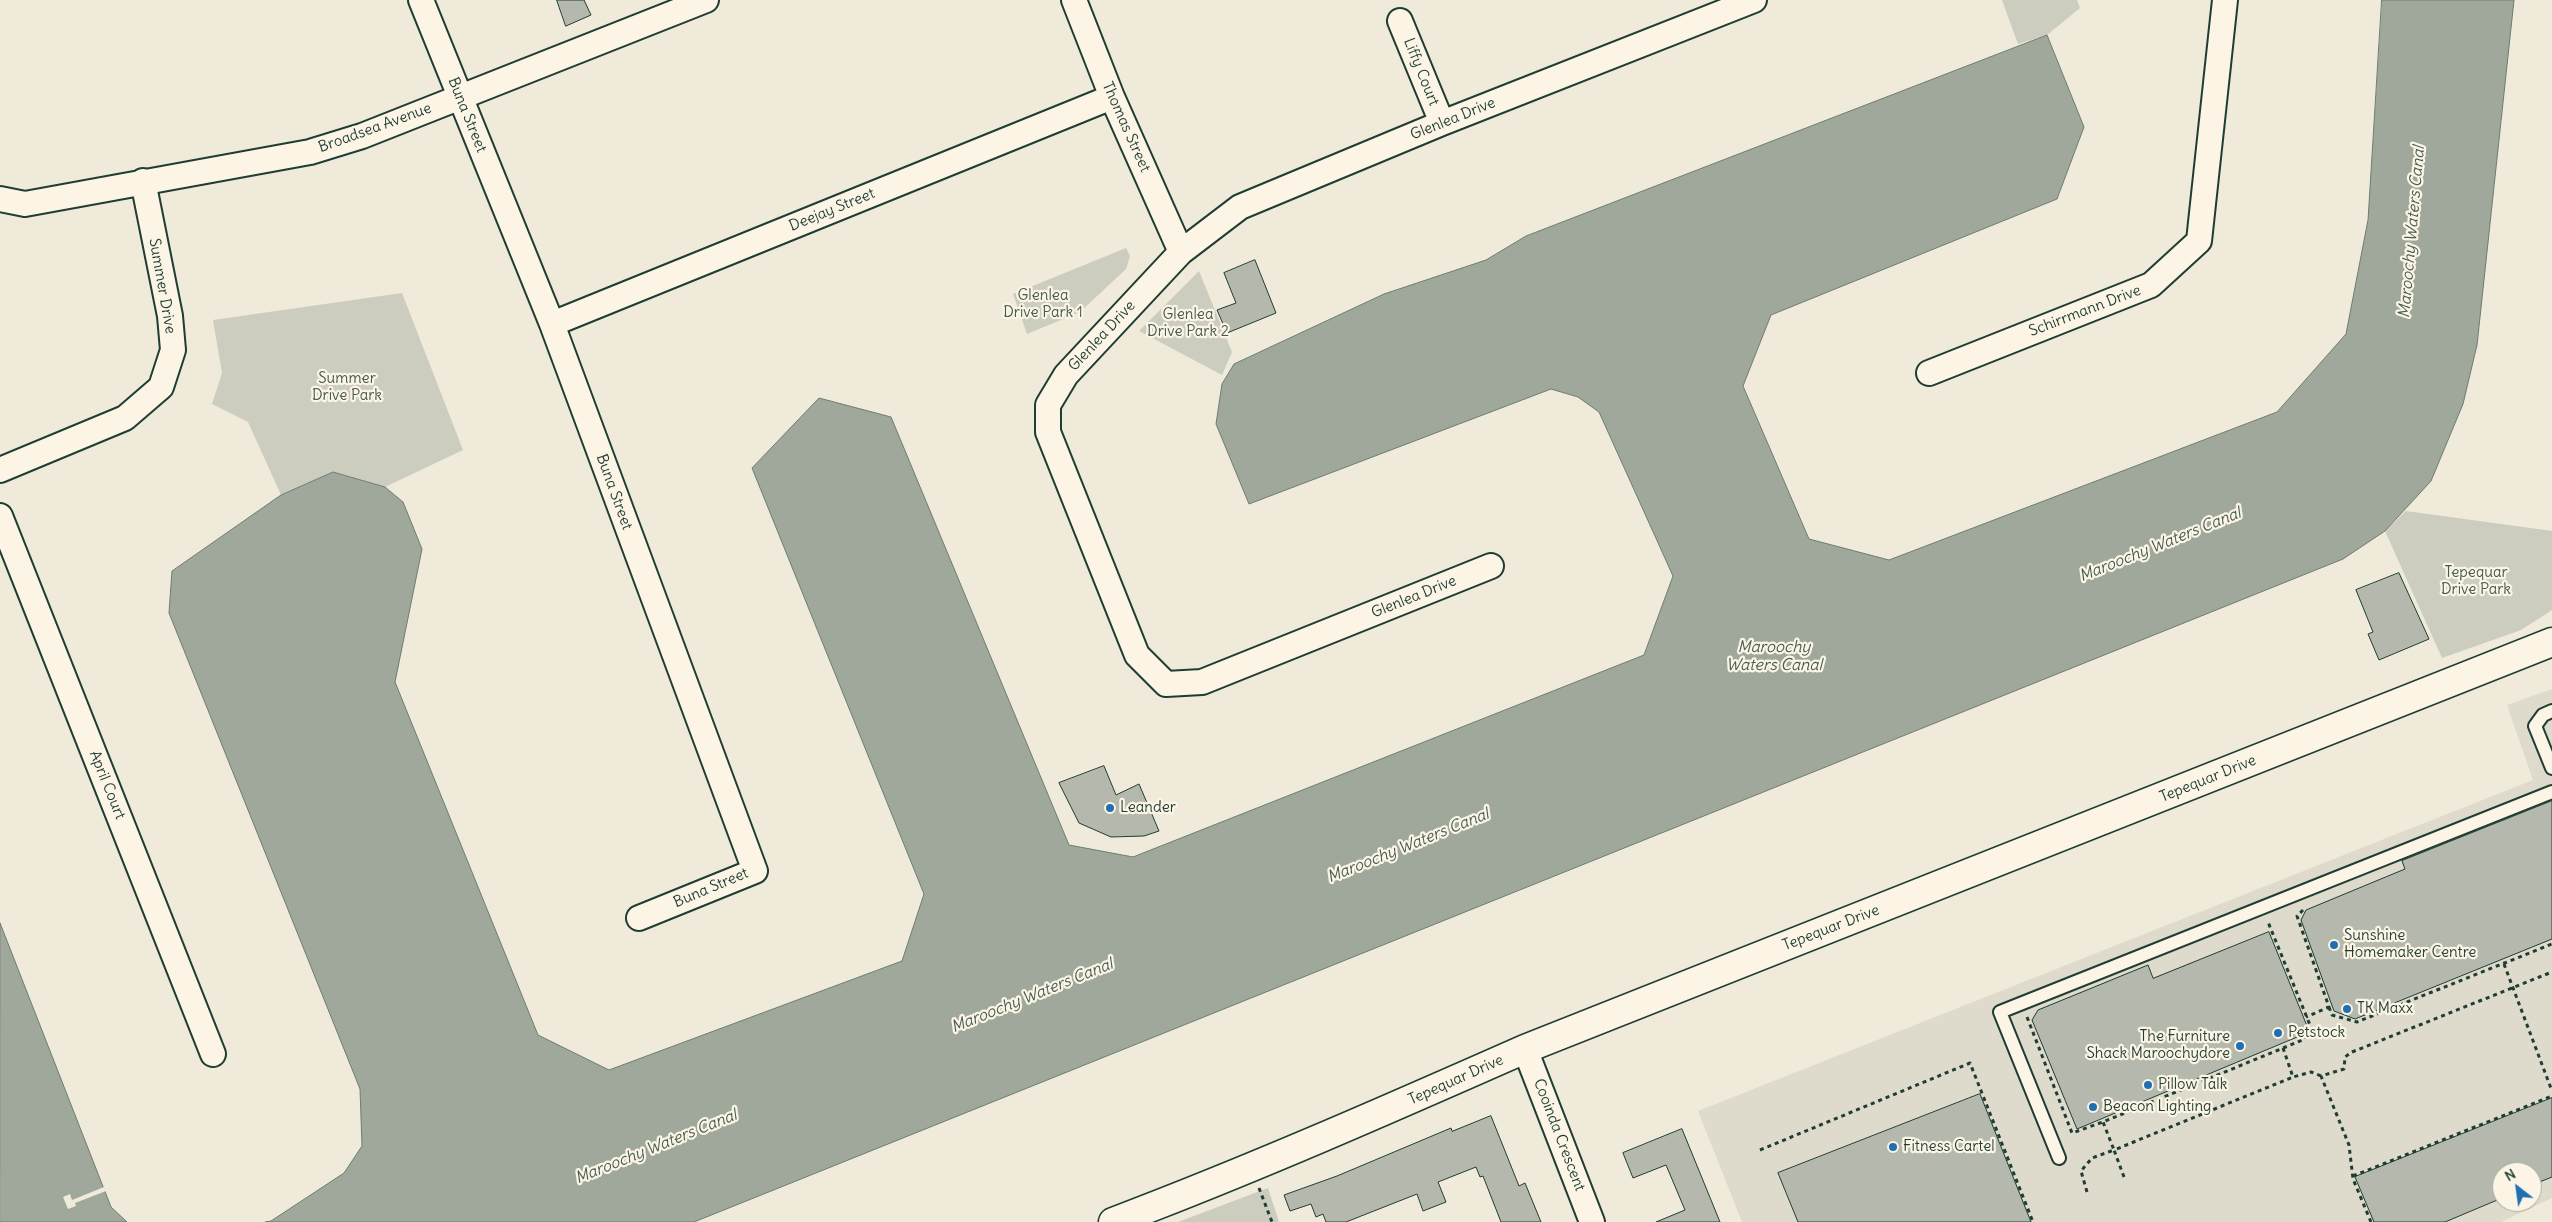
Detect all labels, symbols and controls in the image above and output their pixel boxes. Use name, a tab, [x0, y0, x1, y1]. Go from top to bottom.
street label: Liffy Court	[1399, 35, 1443, 109]
street label: Buna Street	[444, 75, 490, 155]
street label: Thomas Street	[1098, 79, 1154, 175]
street label: Glenlea Drive	[1408, 94, 1498, 144]
street label: Broadsea Avenue	[316, 99, 434, 157]
water label: Maroochy Waters Canal	[2395, 145, 2429, 319]
street label: Deejay Street	[787, 185, 877, 235]
street label: Summer Drive	[145, 237, 179, 335]
street label: Schirrmann Drive	[2027, 281, 2143, 341]
park label: Glenlea Drive Park 1	[1003, 287, 1083, 322]
street label: Glenlea Drive	[1065, 297, 1139, 375]
park label: Glenlea Drive Park 2	[1147, 306, 1229, 341]
park label: Summer Drive Park	[312, 370, 382, 405]
street label: Buna Street	[592, 452, 636, 532]
water label: Maroochy Waters Canal	[2076, 504, 2244, 586]
park label: Tepequar Drive Park	[2441, 564, 2511, 599]
street label: Glenlea Drive	[1369, 572, 1459, 622]
water label: Maroochy Waters Canal	[1726, 637, 1822, 675]
street label: April Court	[85, 748, 129, 822]
street label: Tepequar Drive	[2157, 752, 2259, 806]
place label: Leander	[1120, 799, 1176, 817]
marker: Leander	[1104, 802, 1116, 814]
water label: Maroochy Waters Canal	[1324, 805, 1492, 887]
street label: Buna Street	[671, 864, 751, 912]
street label: Tepequar Drive	[1780, 901, 1882, 955]
place label: Sunshine Homemaker Centre	[2344, 927, 2476, 962]
marker: Sunshine Homemaker Centre	[2328, 939, 2340, 951]
water label: Maroochy Waters Canal	[948, 955, 1116, 1037]
place label: TK Maxx	[2357, 1000, 2413, 1018]
marker: TK Maxx	[2341, 1003, 2353, 1015]
place label: Petstock	[2288, 1024, 2345, 1042]
marker: Petstock	[2272, 1027, 2284, 1039]
place label: The Furniture Shack Maroochydore	[2086, 1028, 2230, 1063]
marker: The Furniture Shack Maroochydore	[2234, 1040, 2246, 1052]
street label: Tepequar Drive	[1406, 1051, 1506, 1109]
street label: Cooinda Crescent	[1529, 1076, 1589, 1194]
place label: Pillow Talk	[2158, 1076, 2227, 1094]
marker: Pillow Talk	[2142, 1079, 2154, 1091]
place label: Beacon Lighting	[2103, 1098, 2211, 1116]
marker: Beacon Lighting	[2087, 1101, 2099, 1113]
water label: Maroochy Waters Canal	[572, 1106, 740, 1188]
place label: Fitness Cartel	[1903, 1138, 1995, 1156]
marker: Fitness Cartel	[1887, 1141, 1899, 1153]
north arrow	[2492, 1162, 2542, 1212]
text: N	[2501, 1165, 2519, 1185]

